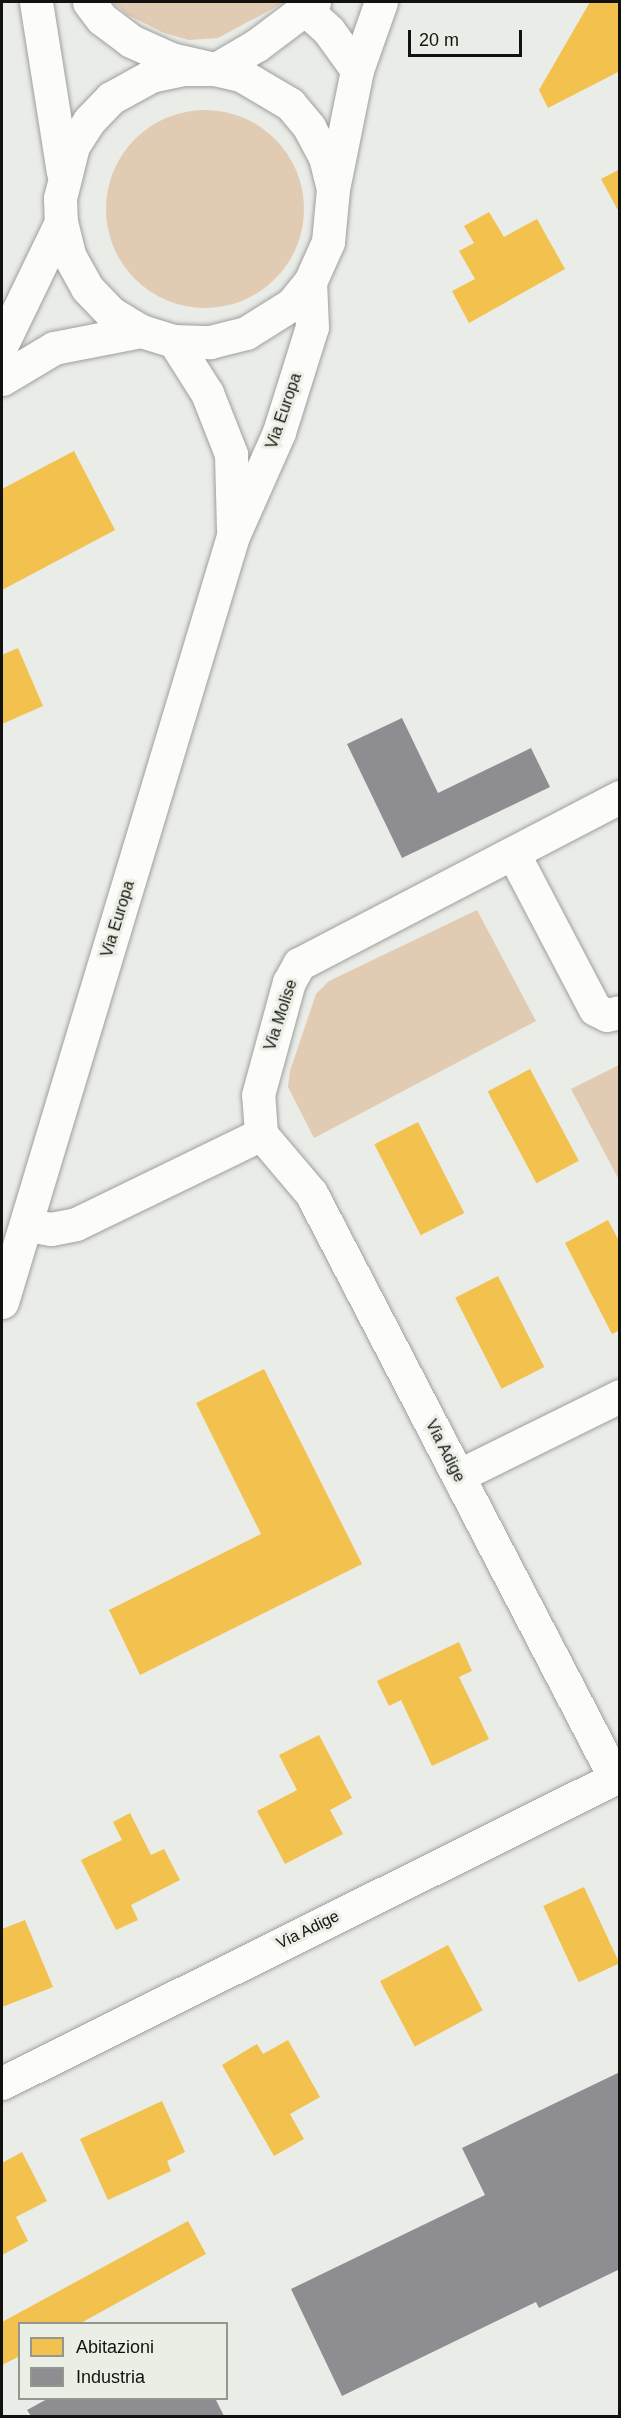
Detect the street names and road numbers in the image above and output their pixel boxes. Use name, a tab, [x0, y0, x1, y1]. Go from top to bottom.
street label: Via Europa	[262, 371, 306, 451]
street label: Via Europa	[97, 878, 139, 960]
street label: Via Molise	[261, 977, 301, 1053]
street label: Via Adige	[421, 1416, 469, 1486]
street label: Via Adige	[273, 1906, 343, 1954]

